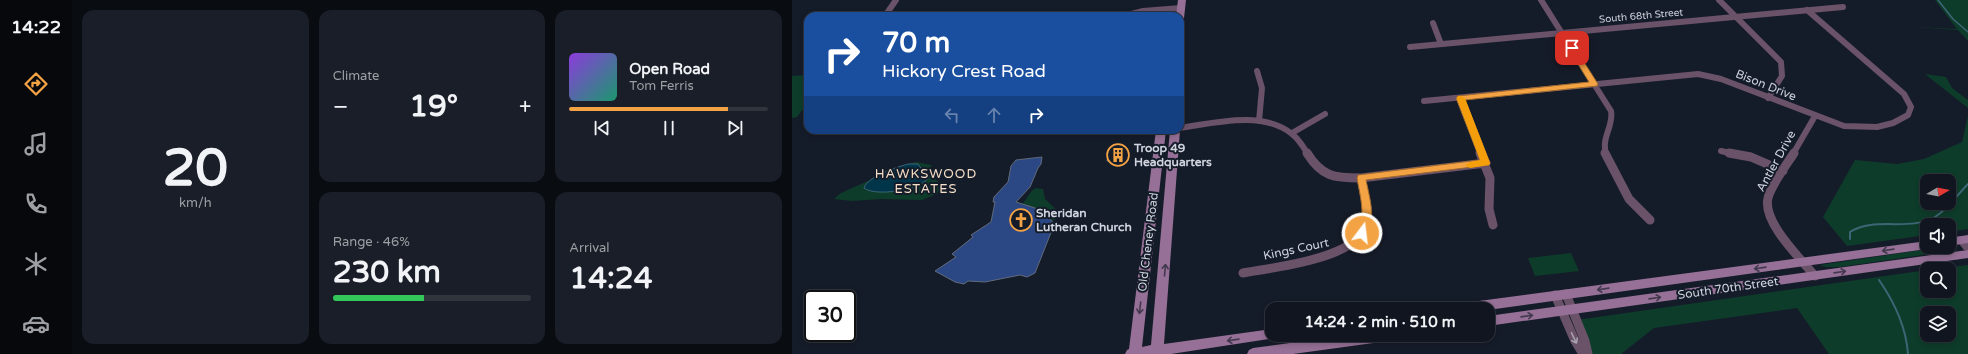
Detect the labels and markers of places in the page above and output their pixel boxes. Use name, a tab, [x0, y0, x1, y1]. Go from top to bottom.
pin	[1555, 31, 1589, 65]
place label: Troop 49 Headquarters	[1133, 141, 1212, 170]
building icon: Troop 49 Headquarters	[1105, 142, 1131, 168]
place label: Sheridan Lutheran Church	[1036, 206, 1132, 234]
church icon: Sheridan Lutheran Church	[1008, 207, 1034, 233]

